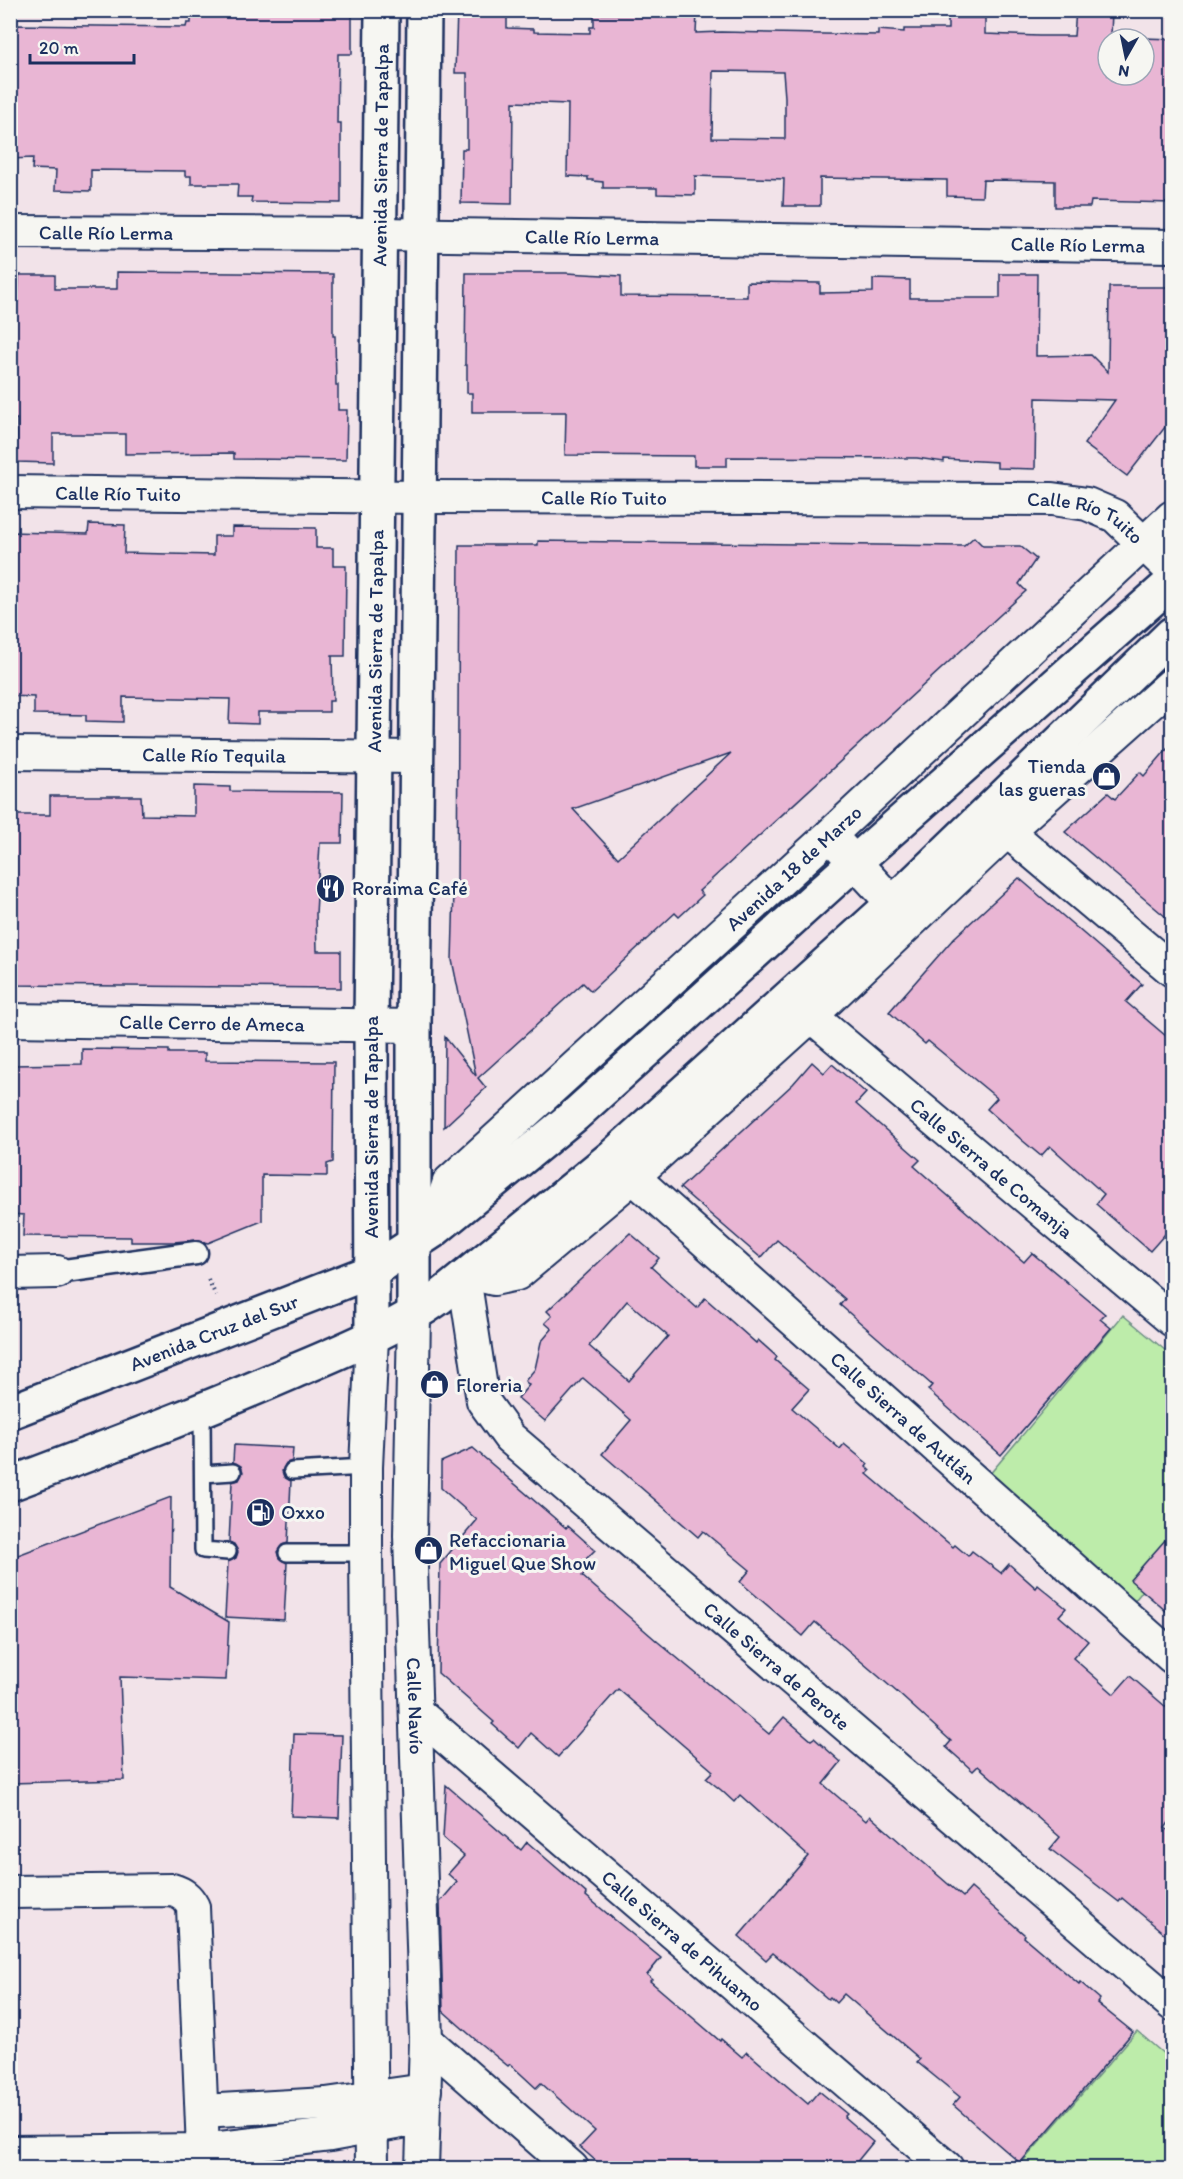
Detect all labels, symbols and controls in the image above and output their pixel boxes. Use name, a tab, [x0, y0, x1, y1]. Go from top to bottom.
scale bar	[30, 27, 134, 65]
north arrow	[1096, 27, 1156, 87]
text: 20 m	[39, 37, 79, 59]
street label: Avenida Sierra de Tapalpa	[367, 43, 394, 267]
text: N	[1117, 61, 1131, 82]
street label: Calle Río Lerma	[39, 220, 173, 245]
street label: Calle Río Lerma	[525, 224, 660, 250]
street label: Calle Río Lerma	[1011, 232, 1145, 258]
street label: Calle Río Tuito	[55, 481, 181, 506]
street label: Calle Río Tuito	[541, 485, 667, 510]
street label: Calle Río Tuito	[1027, 487, 1149, 549]
street label: Avenida Sierra de Tapalpa	[362, 529, 388, 753]
street label: Calle Río Tequila	[142, 742, 287, 768]
place label: Tienda las gueras	[998, 754, 1087, 801]
shop icon: Tienda las gueras	[1091, 761, 1123, 793]
street label: Avenida 18 de Marzo	[721, 800, 867, 936]
restaurant icon: Roraima Café	[315, 872, 347, 904]
place label: Roraima Café	[352, 876, 468, 900]
street label: Calle Cerro de Ameca	[119, 1010, 306, 1036]
street label: Avenida Sierra de Tapalpa	[359, 1015, 383, 1238]
street label: Calle Sierra de Comanja	[905, 1092, 1079, 1244]
street label: Avenida Cruz del Sur	[126, 1289, 302, 1376]
street label: Calle Sierra de Autlán	[825, 1346, 982, 1489]
shop icon: Floreria	[419, 1369, 451, 1401]
place label: Floreria	[456, 1373, 523, 1397]
fuel station icon: Oxxo	[244, 1496, 276, 1528]
place label: Oxxo	[281, 1500, 325, 1524]
place label: Refaccionaria Miguel Que Show	[449, 1528, 596, 1575]
shop icon: Refaccionaria Miguel Que Show	[412, 1535, 444, 1567]
street label: Calle Sierra de Perote	[698, 1597, 855, 1735]
street label: Calle Navío	[402, 1657, 429, 1755]
street label: Calle Sierra de Pihuamo	[597, 1865, 768, 2017]

